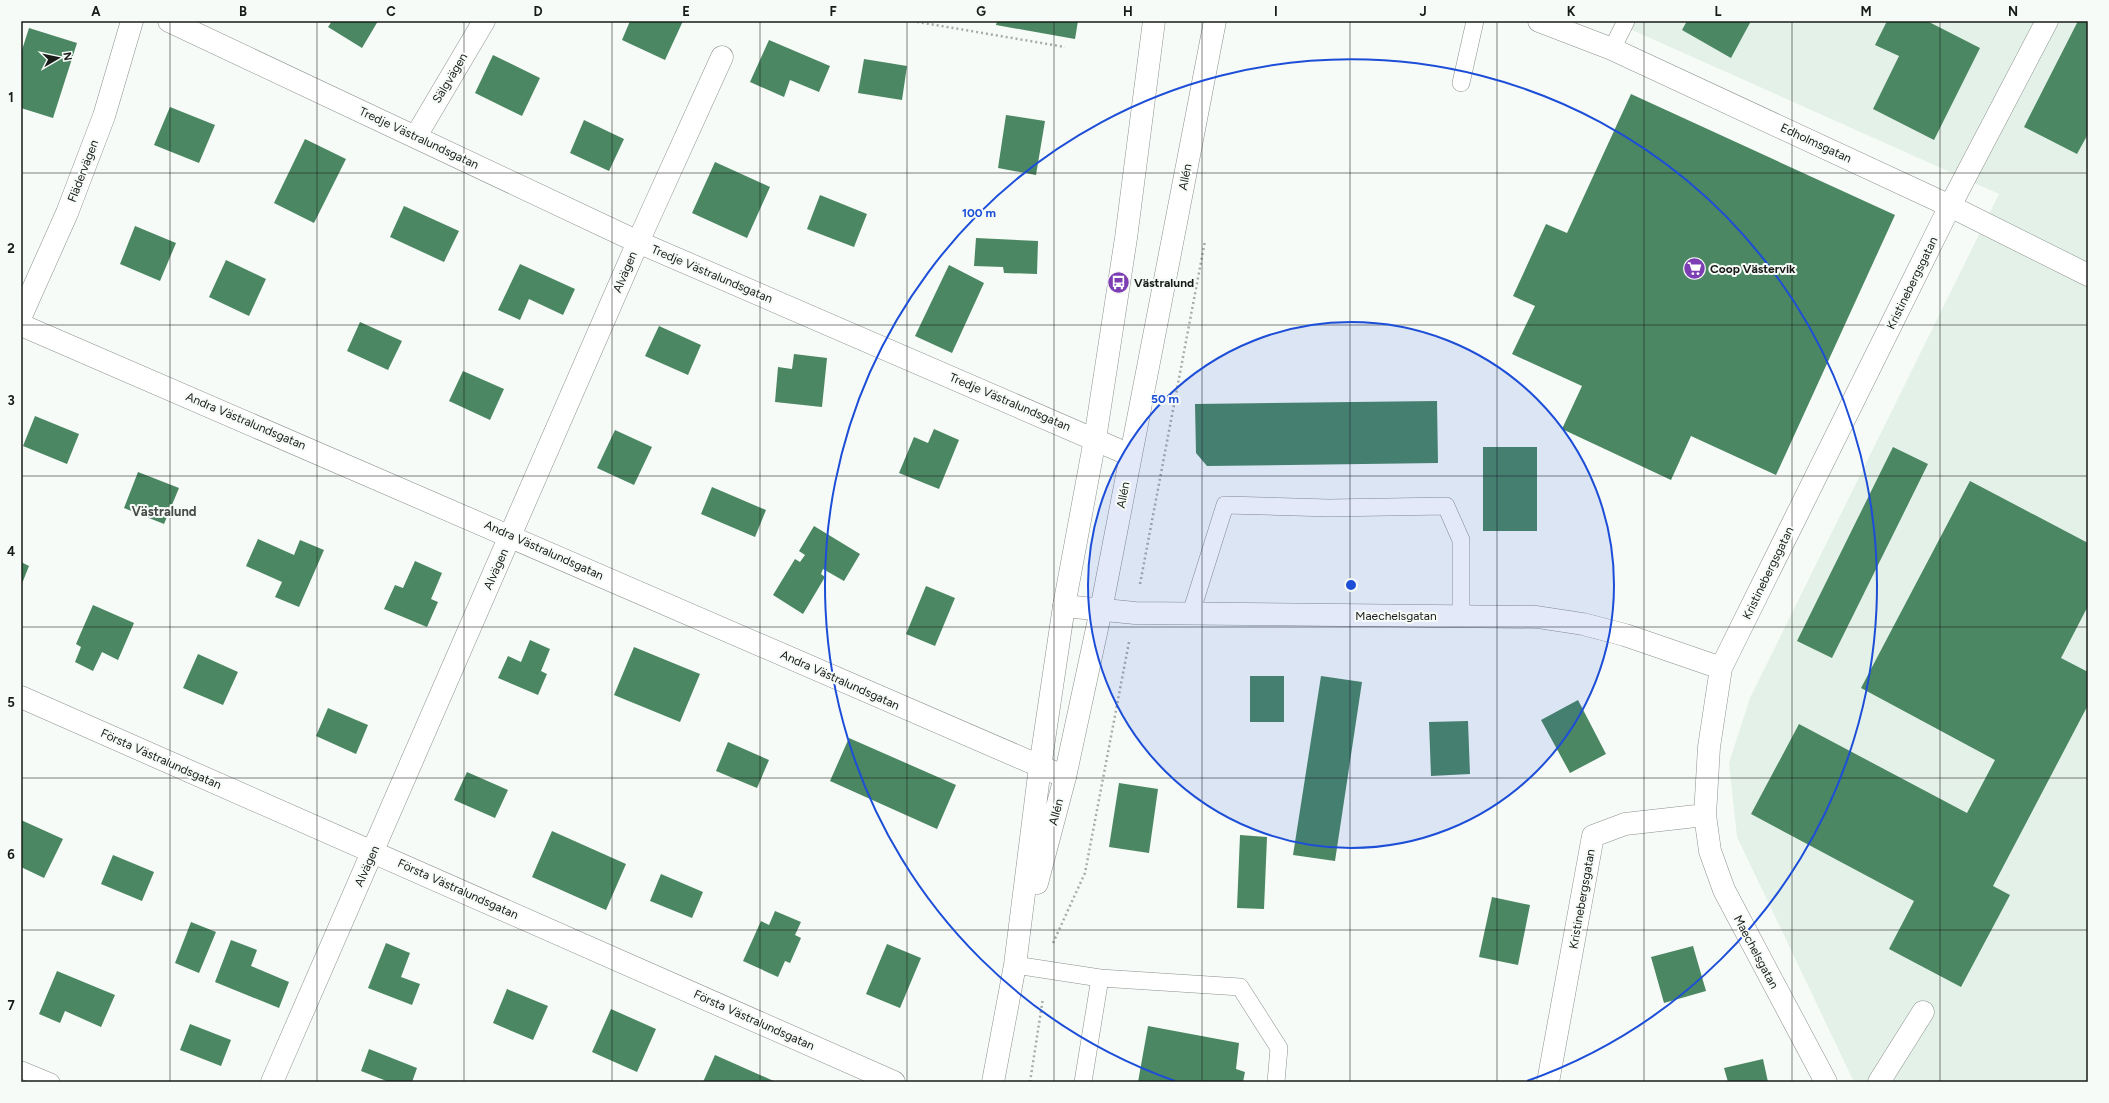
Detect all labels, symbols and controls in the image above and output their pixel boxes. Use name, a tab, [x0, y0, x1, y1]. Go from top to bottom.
text: A	[91, 4, 101, 19]
text: B	[239, 4, 247, 19]
text: C	[386, 4, 396, 19]
text: D	[533, 4, 543, 19]
text: E	[682, 4, 690, 19]
text: F	[829, 4, 837, 19]
text: G	[976, 4, 986, 19]
text: H	[1123, 4, 1133, 19]
text: I	[1274, 4, 1278, 19]
text: J	[1419, 4, 1427, 19]
text: K	[1567, 4, 1576, 19]
text: L	[1715, 4, 1722, 19]
text: M	[1860, 4, 1872, 19]
text: N	[2008, 4, 2018, 19]
north arrow	[38, 38, 78, 78]
street label: Sälgvägen	[430, 50, 471, 106]
text: N	[60, 51, 74, 62]
text: 1	[8, 90, 14, 105]
street label: Tredje Västralundsgatan	[357, 104, 481, 172]
street label: Edholmsgatan	[1778, 120, 1854, 166]
street label: Flädervägen	[65, 138, 101, 204]
street label: Allén	[1176, 162, 1194, 191]
text: 100 m	[962, 206, 996, 220]
street label: Kristinebergsgatan	[1884, 234, 1941, 331]
text: 2	[7, 241, 15, 256]
street label: Tredje Västralundsgatan	[649, 242, 775, 306]
street label: Alvägen	[610, 249, 640, 295]
supermarket icon: Coop Västervik	[1682, 256, 1708, 282]
place label: Coop Västervik	[1710, 262, 1796, 276]
bus stop icon: Västralund	[1106, 270, 1132, 296]
place label: Västralund	[1134, 276, 1194, 290]
street label: Tredje Västralundsgatan	[947, 370, 1073, 434]
street label: Andra Västralundsgatan	[184, 389, 308, 453]
text: 50 m	[1151, 392, 1179, 406]
text: 3	[7, 393, 15, 408]
street label: Allén	[1114, 480, 1132, 509]
district label: Västralund	[131, 504, 197, 519]
street label: Andra Västralundsgatan	[482, 517, 606, 583]
street label: Kristinebergsgatan	[1740, 524, 1797, 621]
text: 4	[7, 544, 15, 559]
street label: Alvägen	[481, 546, 511, 592]
centre of rings	[1344, 578, 1358, 592]
street label: Maechelsgatan	[1355, 609, 1437, 623]
street label: Andra Västralundsgatan	[778, 647, 902, 713]
text: 5	[7, 695, 15, 710]
street label: Första Västralundsgatan	[99, 726, 224, 792]
street label: Allén	[1046, 797, 1066, 827]
street label: Alvägen	[352, 843, 382, 889]
text: 6	[7, 847, 15, 862]
street label: Kristinebergsgatan	[1566, 848, 1598, 950]
street label: Första Västralundsgatan	[396, 856, 521, 922]
street label: Maechelsgatan	[1731, 913, 1781, 991]
street label: Första Västralundsgatan	[692, 987, 817, 1053]
text: 7	[7, 998, 15, 1013]

